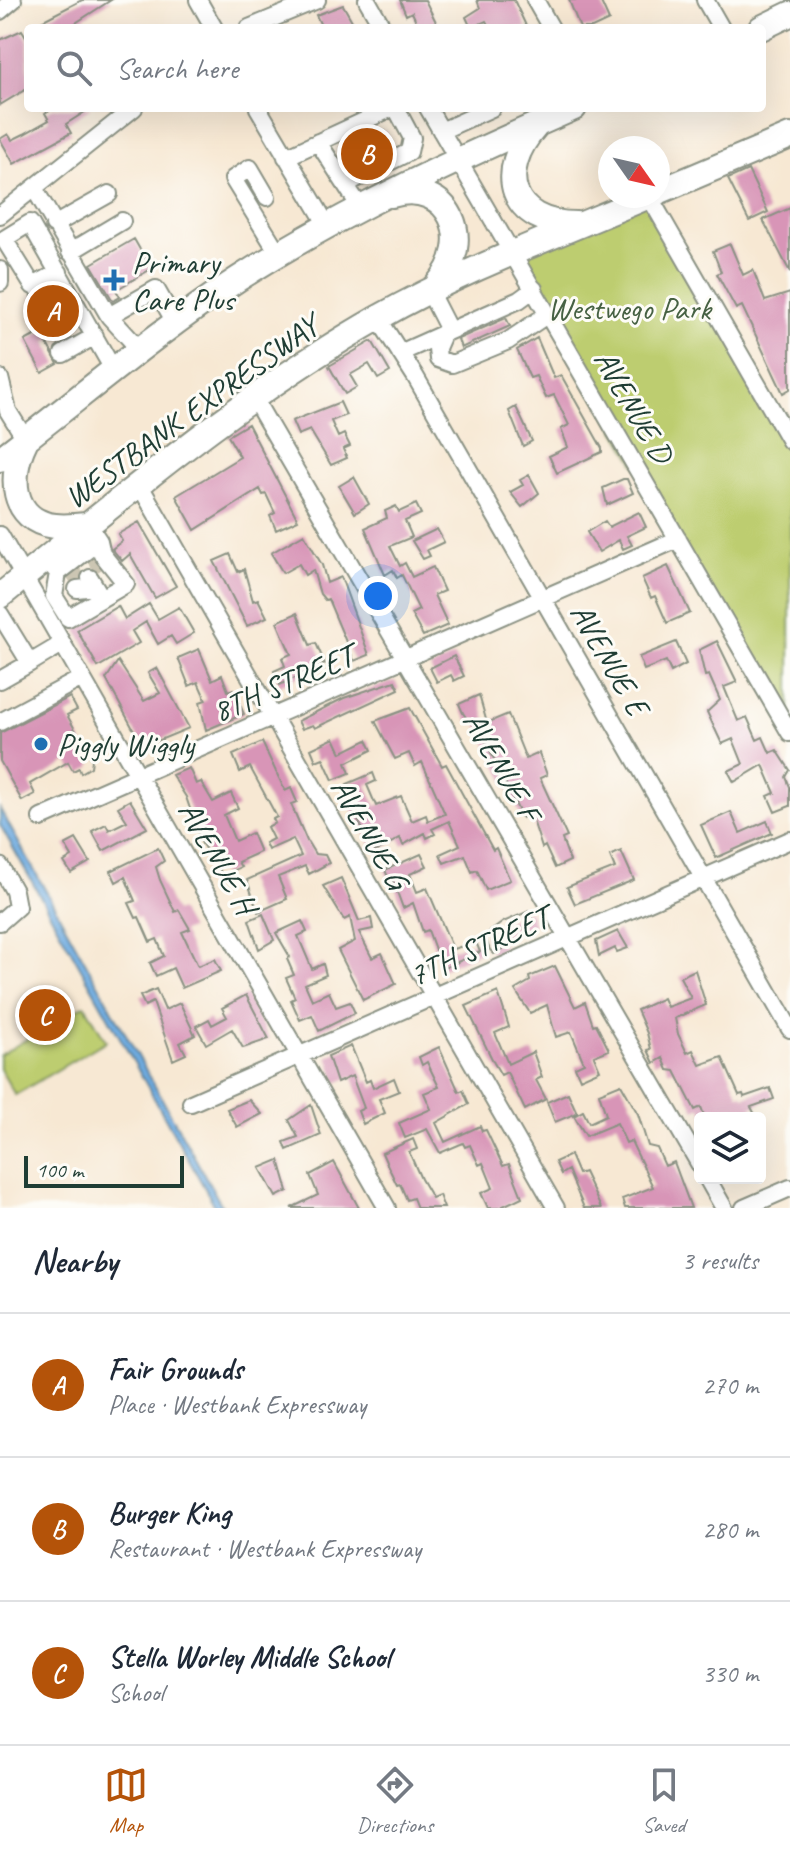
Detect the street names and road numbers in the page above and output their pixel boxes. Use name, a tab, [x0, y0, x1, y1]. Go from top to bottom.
street label: WESTBANK EXPRESSWAY	[56, 302, 331, 517]
street label: AVENUE D	[585, 342, 684, 472]
street label: AVENUE E	[561, 596, 660, 727]
street label: 8TH STREET	[206, 632, 368, 732]
street label: AVENUE F	[454, 704, 552, 833]
street label: AVENUE G	[322, 771, 420, 899]
street label: AVENUE H	[169, 794, 269, 925]
street label: 7TH STREET	[403, 894, 563, 996]

